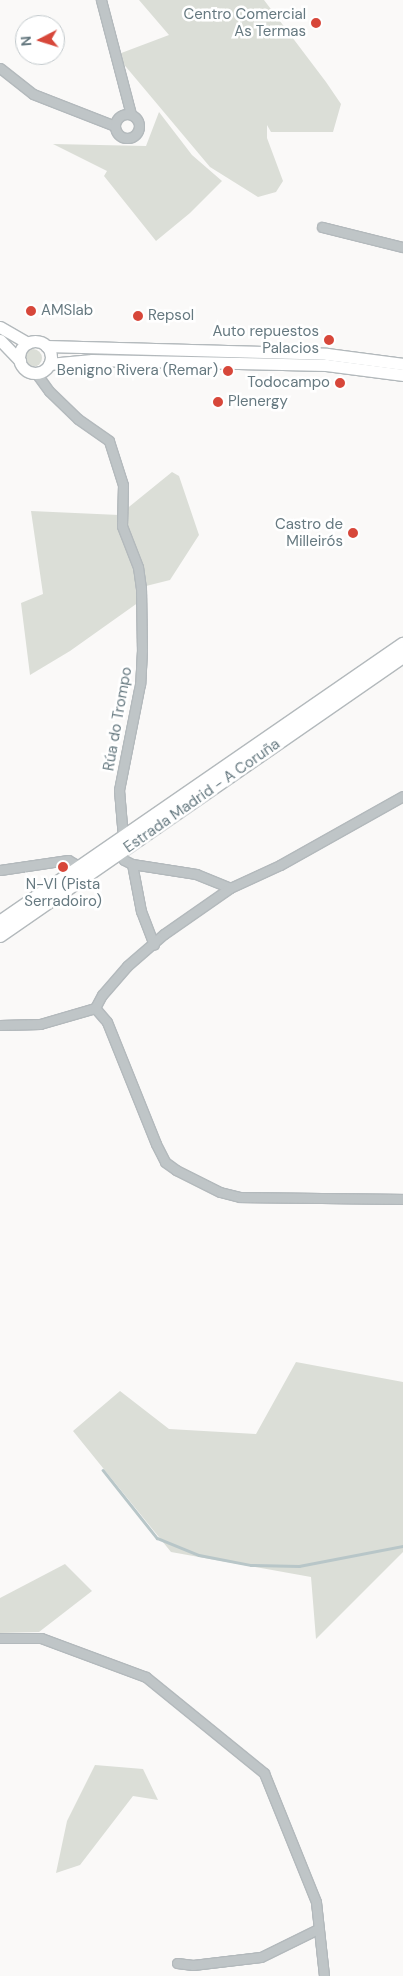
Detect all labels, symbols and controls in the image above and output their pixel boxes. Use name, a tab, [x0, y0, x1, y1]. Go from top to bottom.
place label: Centro Comercial As Termas	[184, 5, 306, 40]
north arrow	[15, 15, 65, 65]
marker: Centro Comercial As Termas	[310, 17, 322, 29]
text: N	[17, 35, 35, 47]
place label: AMSlab	[41, 302, 93, 320]
marker: AMSlab	[25, 305, 37, 317]
place label: Repsol	[148, 307, 194, 325]
marker: Repsol	[132, 310, 144, 322]
place label: Auto repuestos Palacios	[212, 322, 319, 357]
marker: Auto repuestos Palacios	[323, 334, 335, 346]
place label: Benigno Rivera (Remar)	[57, 362, 218, 380]
marker: Benigno Rivera (Remar)	[222, 365, 234, 377]
place label: Todocampo	[247, 374, 330, 392]
marker: Todocampo	[334, 377, 346, 389]
place label: Plenergy	[228, 393, 288, 411]
marker: Plenergy	[212, 396, 224, 408]
place label: Castro de Milleirós	[275, 515, 343, 550]
marker: Castro de Milleirós	[347, 527, 359, 539]
street label: Rúa do Trompo	[100, 666, 136, 772]
street label: Estrada Madrid - A Coruña	[121, 735, 283, 857]
marker: N-VI (Pista Serradoiro)	[57, 861, 69, 873]
place label: N-VI (Pista Serradoiro)	[24, 875, 102, 910]

